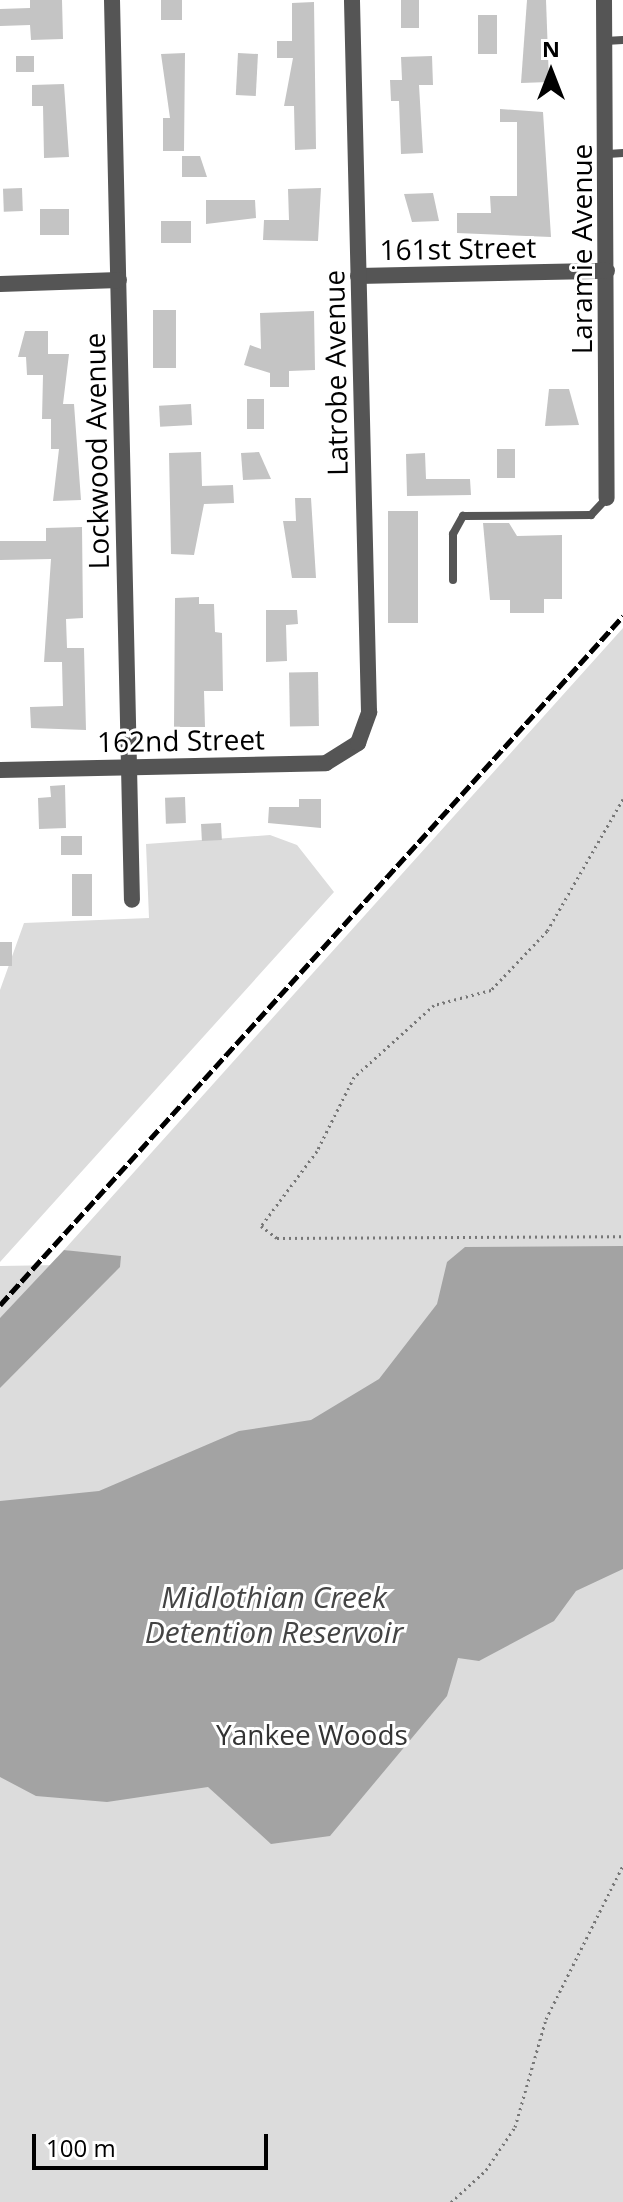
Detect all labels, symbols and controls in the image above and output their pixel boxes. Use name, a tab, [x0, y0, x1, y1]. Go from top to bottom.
north arrow	[511, 32, 591, 112]
text: N	[542, 33, 560, 63]
street label: Laramie Avenue	[564, 144, 598, 354]
street label: 161st Street	[379, 230, 537, 266]
street label: Latrobe Avenue	[316, 270, 354, 476]
street label: Lockwood Avenue	[77, 332, 115, 570]
street label: 162nd Street	[97, 722, 265, 758]
water label: Midlothian Creek Detention Reservoir	[145, 1579, 403, 1650]
park label: Yankee Woods	[216, 1717, 408, 1751]
scale bar	[36, 2118, 272, 2168]
text: 100 m	[46, 2131, 116, 2164]

